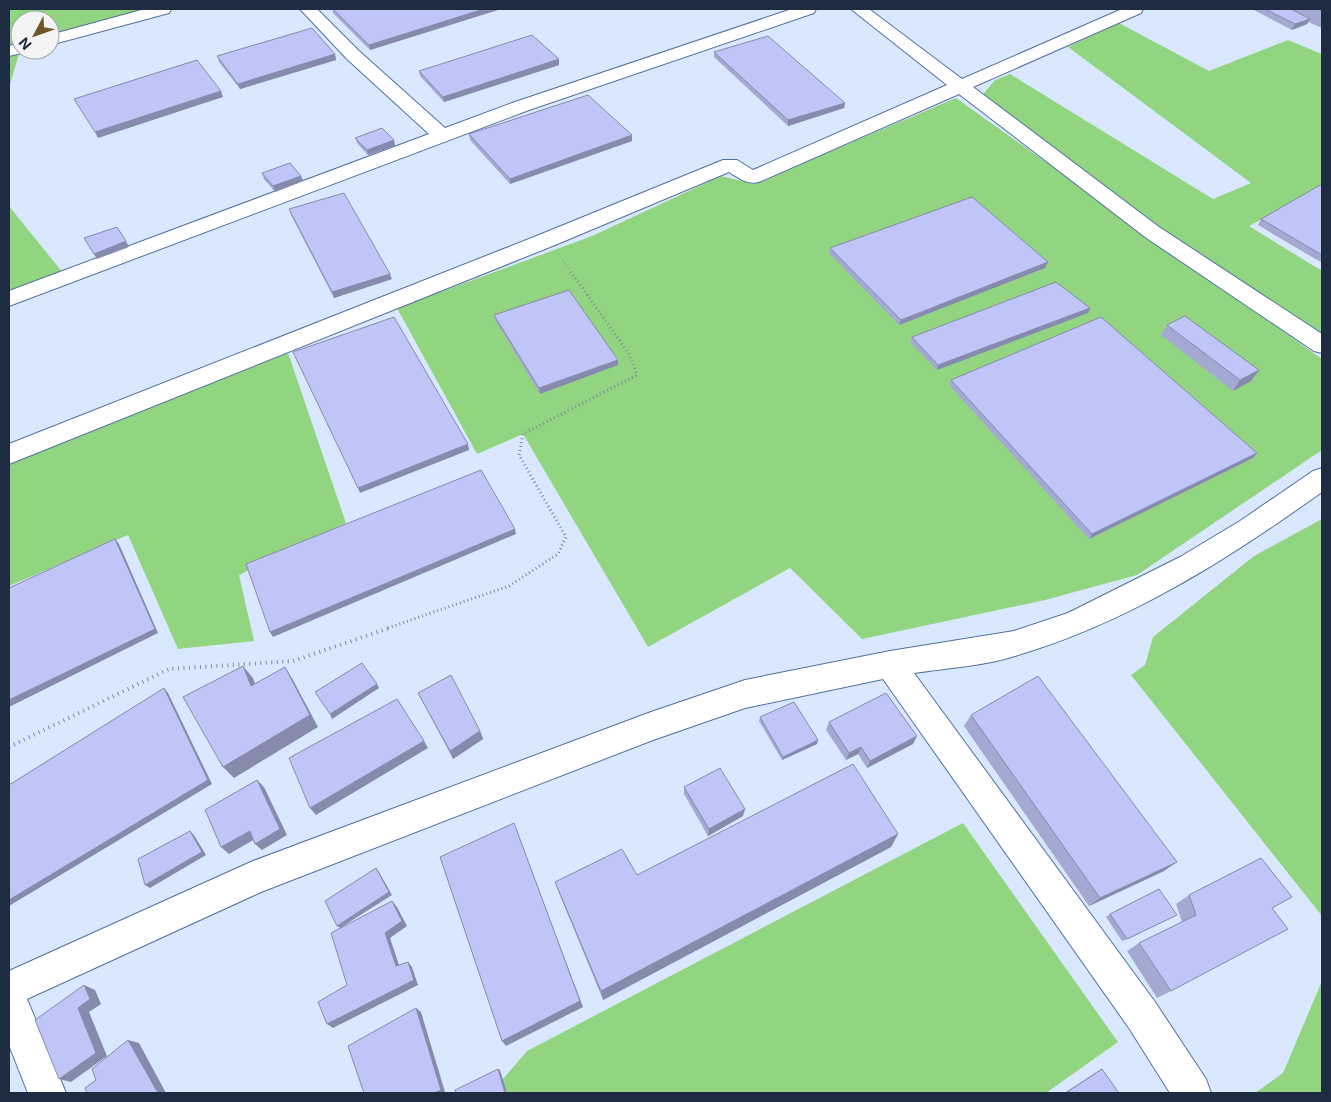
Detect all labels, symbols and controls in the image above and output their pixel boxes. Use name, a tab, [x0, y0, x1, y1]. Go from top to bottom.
north arrow	[10, 10, 60, 60]
text: N	[15, 34, 35, 53]

